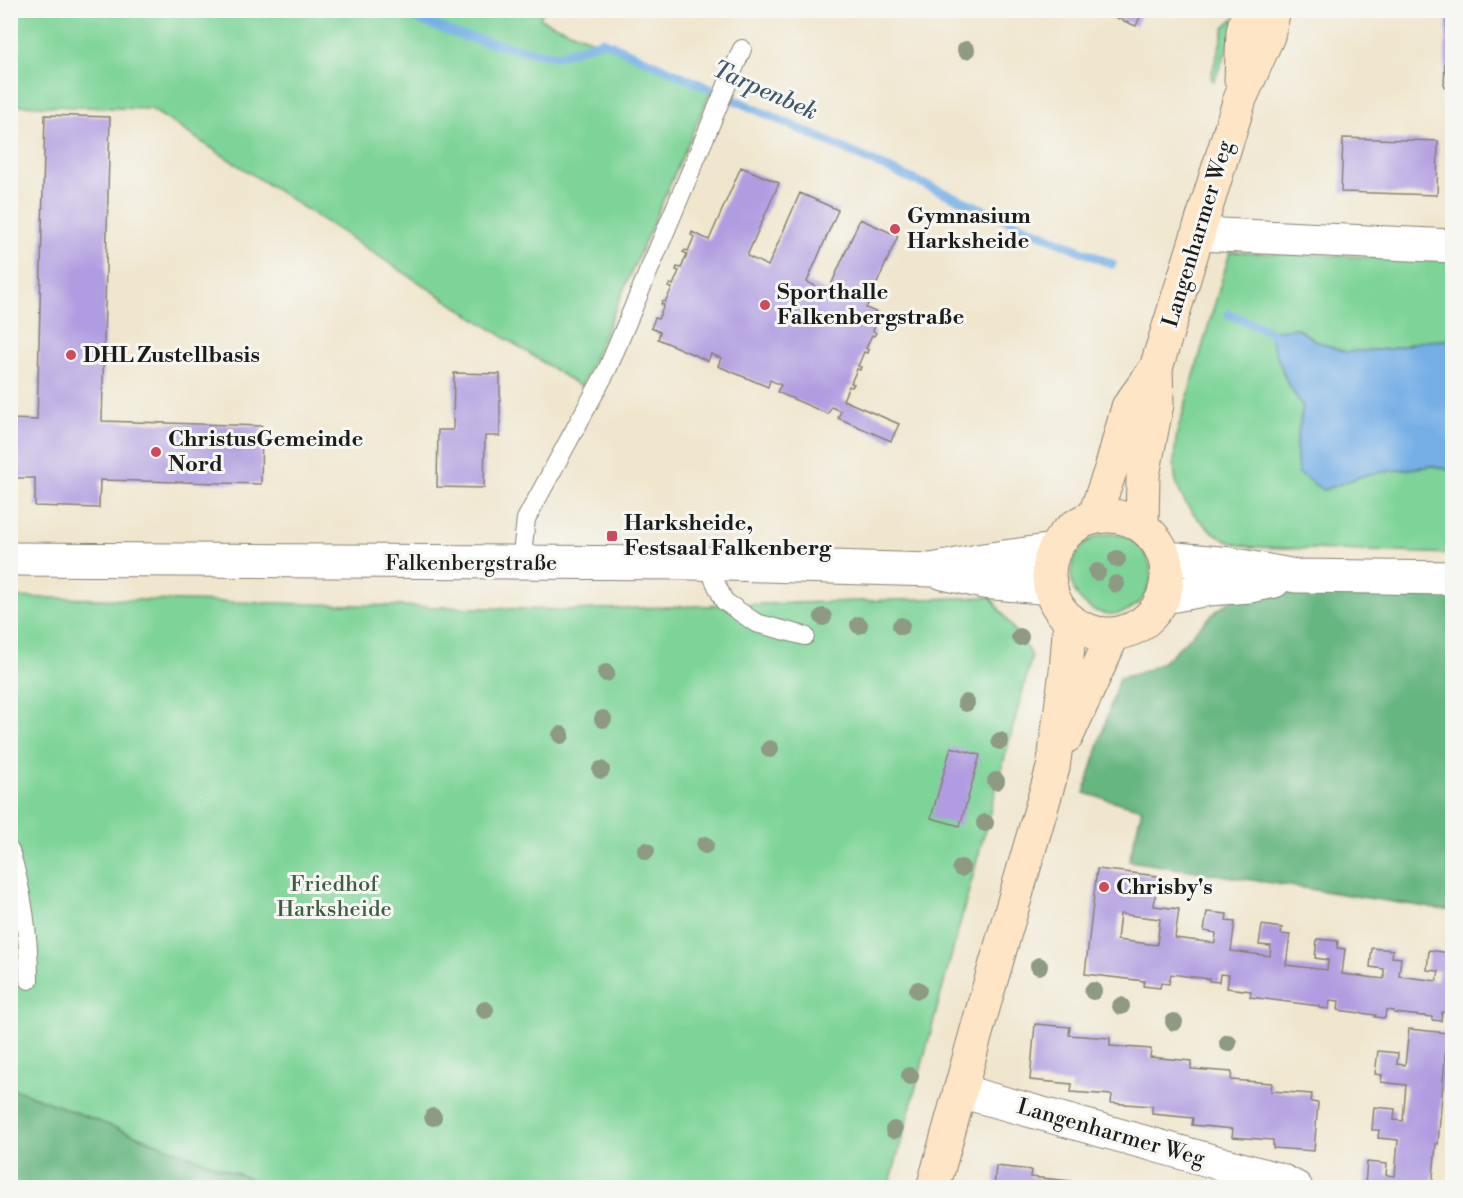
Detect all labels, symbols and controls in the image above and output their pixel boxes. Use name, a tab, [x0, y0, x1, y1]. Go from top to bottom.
water label: Tarpenbek	[708, 55, 822, 127]
street label: Langenharmer Weg	[1157, 137, 1239, 331]
place label: Gymnasium Harksheide	[907, 203, 1031, 255]
marker: Gymnasium Harksheide	[888, 222, 902, 236]
place label: Sporthalle Falkenbergstraße	[777, 279, 964, 331]
marker: Sporthalle Falkenbergstraße	[758, 298, 772, 312]
place label: DHL Zustellbasis	[83, 342, 260, 369]
marker: DHL Zustellbasis	[64, 348, 78, 362]
place label: ChristusGemeinde Nord	[168, 426, 364, 478]
marker: ChristusGemeinde Nord	[149, 445, 163, 459]
place label: Harksheide, Festsaal Falkenberg	[624, 510, 832, 562]
marker: Harksheide, Festsaal Falkenberg	[605, 529, 619, 543]
street label: Falkenbergstraße	[385, 550, 557, 577]
park label: Friedhof Harksheide	[276, 871, 392, 923]
place label: Chrisby's	[1116, 874, 1213, 901]
marker: Chrisby's	[1097, 880, 1111, 894]
street label: Langenharmer Weg	[1014, 1093, 1208, 1173]

